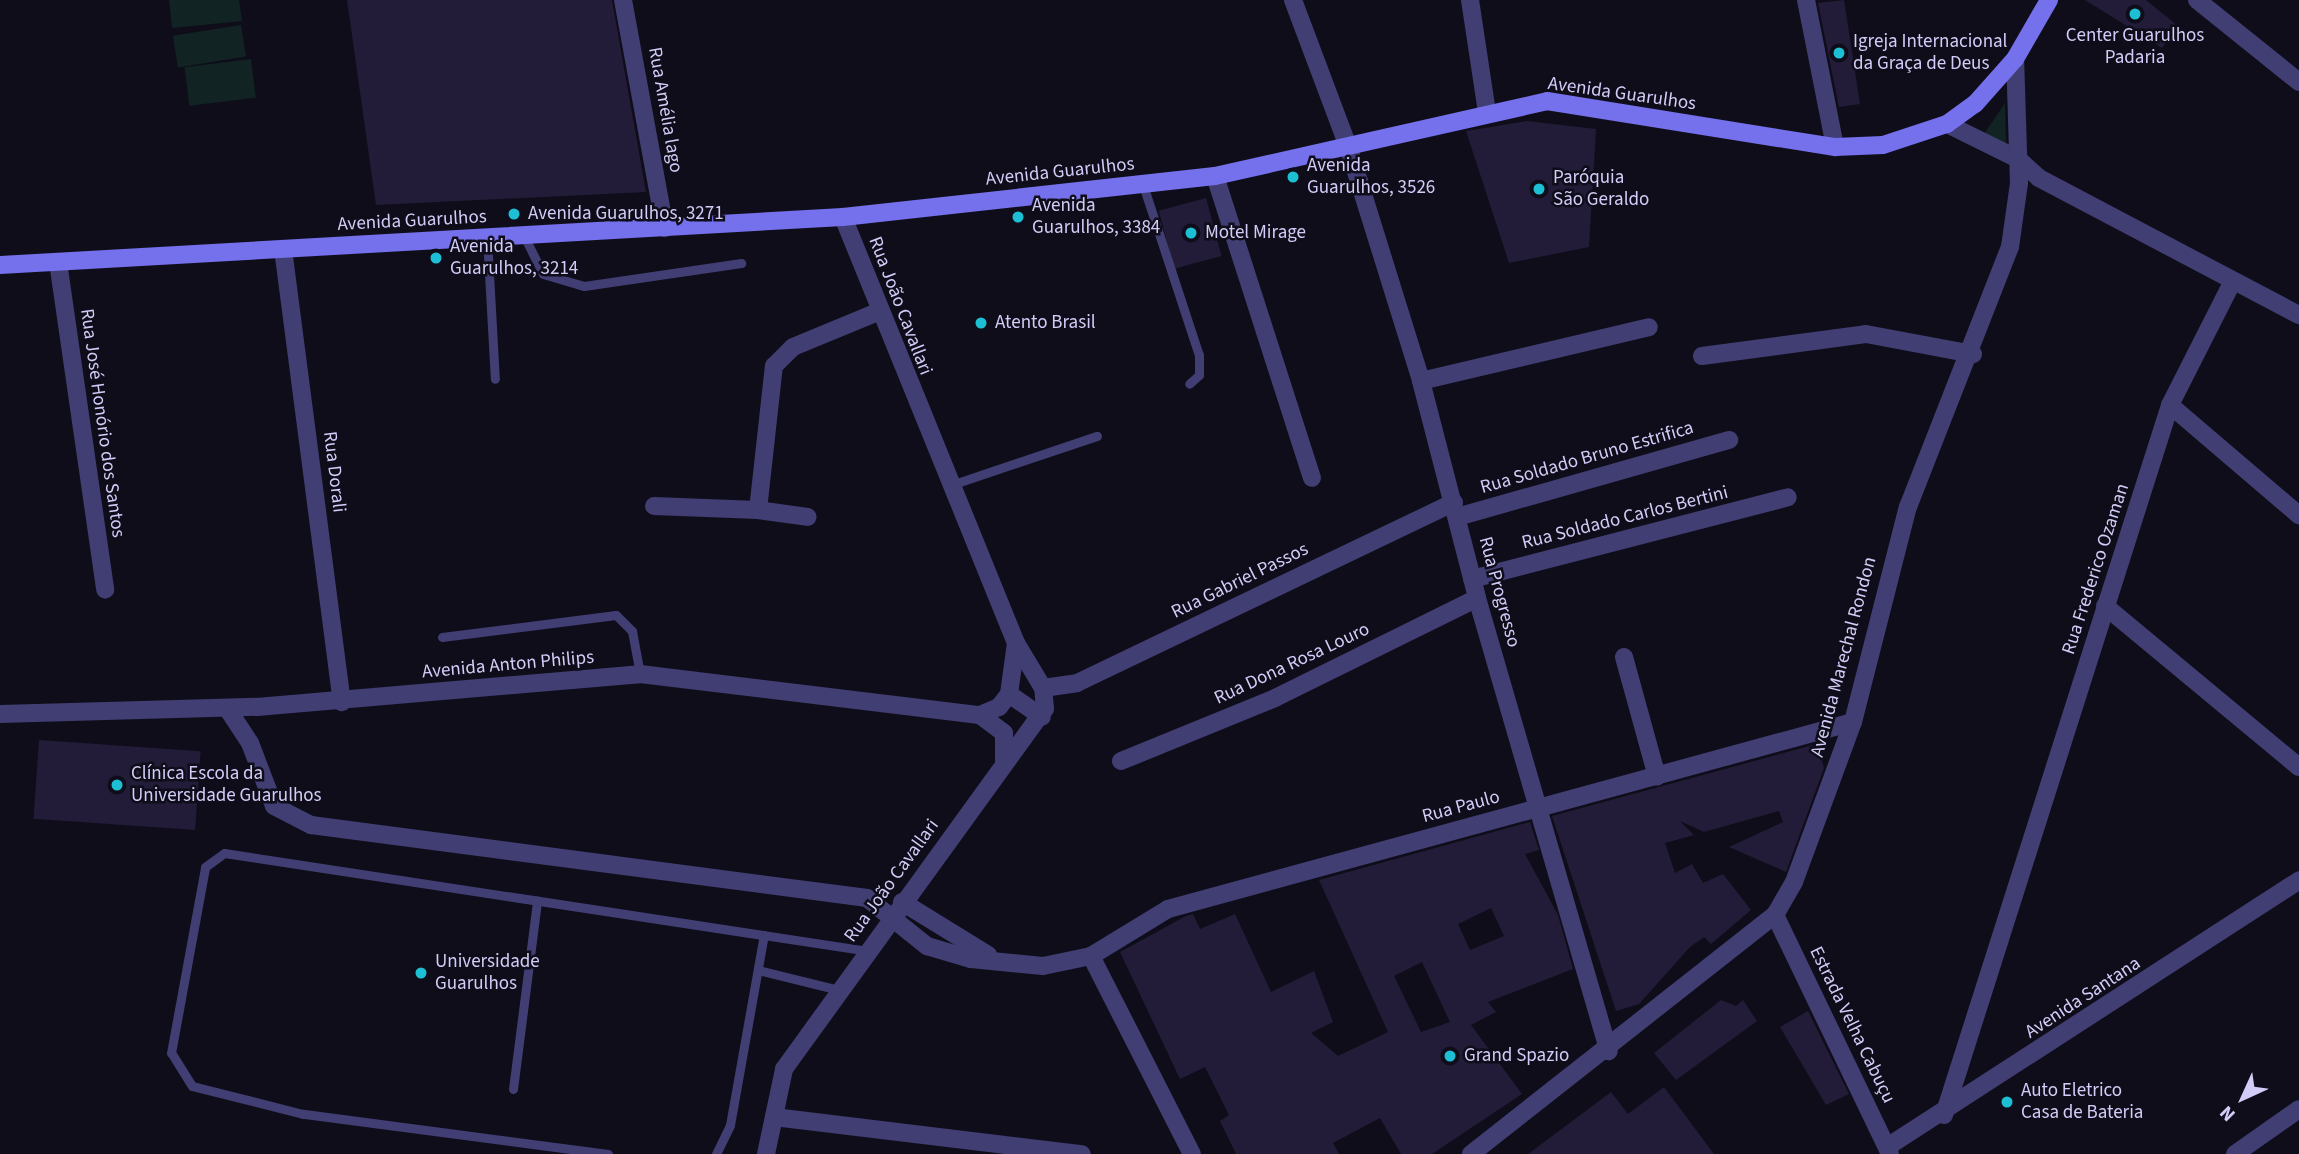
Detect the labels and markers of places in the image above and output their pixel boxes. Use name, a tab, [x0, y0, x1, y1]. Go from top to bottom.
marker: Center Guarulhos Padaria	[2127, 6, 2143, 22]
place label: Center Guarulhos Padaria	[2066, 25, 2204, 69]
place label: Igreja Internacional da Graça de Deus	[1853, 31, 2007, 75]
marker: Igreja Internacional da Graça de Deus	[1831, 45, 1847, 61]
place label: Avenida Guarulhos, 3526	[1307, 155, 1435, 199]
place label: Paróquia São Geraldo	[1553, 167, 1649, 211]
marker: Avenida Guarulhos, 3526	[1285, 169, 1301, 185]
marker: Paróquia São Geraldo	[1531, 181, 1547, 197]
place label: Avenida Guarulhos, 3384	[1032, 195, 1160, 239]
place label: Avenida Guarulhos, 3271	[528, 203, 724, 225]
marker: Avenida Guarulhos, 3271	[506, 206, 522, 222]
marker: Avenida Guarulhos, 3384	[1010, 209, 1026, 225]
place label: Motel Mirage	[1205, 222, 1306, 244]
marker: Motel Mirage	[1183, 225, 1199, 241]
place label: Avenida Guarulhos, 3214	[450, 236, 578, 280]
marker: Avenida Guarulhos, 3214	[428, 250, 444, 266]
place label: Atento Brasil	[995, 312, 1096, 334]
marker: Atento Brasil	[973, 315, 989, 331]
place label: Clínica Escola da Universidade Guarulhos	[131, 763, 322, 807]
marker: Clínica Escola da Universidade Guarulhos	[109, 777, 125, 793]
place label: Universidade Guarulhos	[435, 951, 540, 995]
marker: Universidade Guarulhos	[413, 965, 429, 981]
place label: Grand Spazio	[1464, 1045, 1569, 1067]
marker: Grand Spazio	[1442, 1048, 1458, 1064]
place label: Auto Eletrico Casa de Bateria	[2021, 1080, 2143, 1124]
marker: Auto Eletrico Casa de Bateria	[1999, 1094, 2015, 1110]

